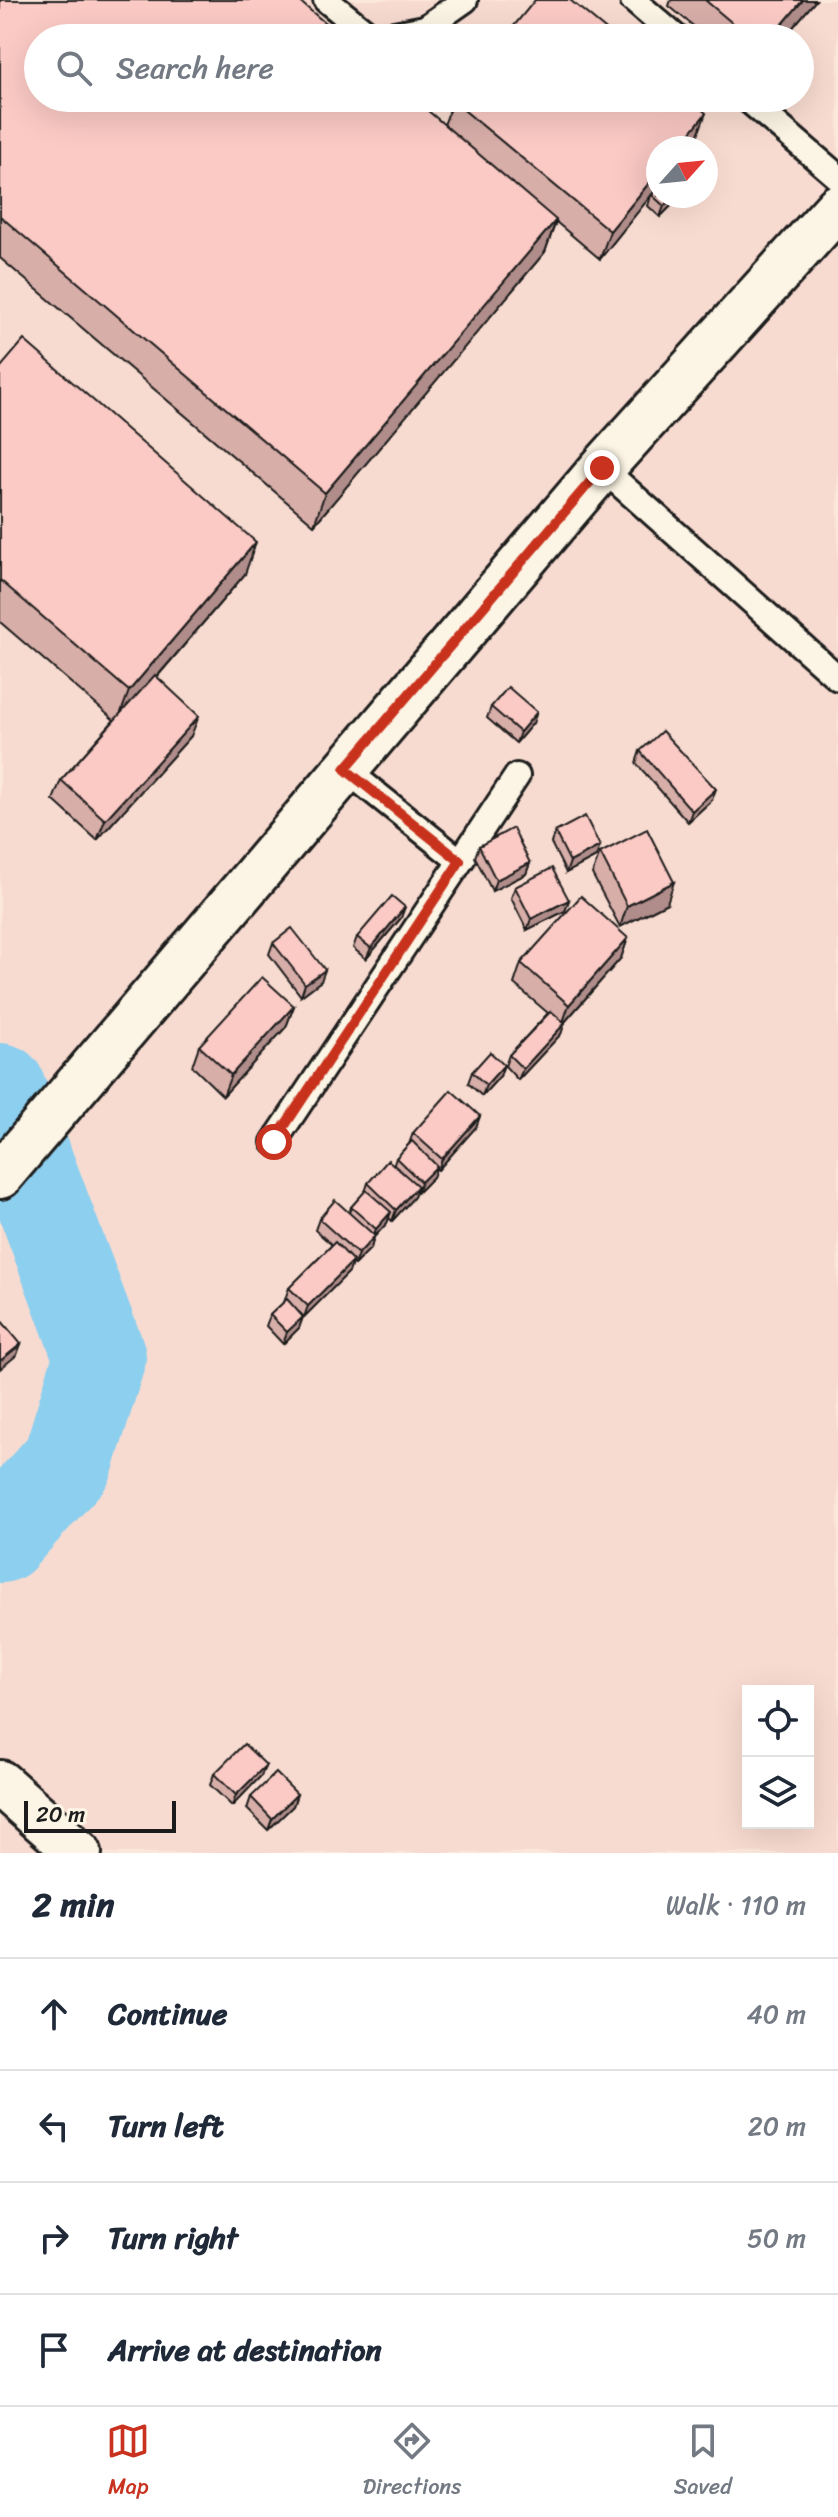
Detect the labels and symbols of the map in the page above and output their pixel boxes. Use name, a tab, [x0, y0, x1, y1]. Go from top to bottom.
north arrow	[646, 136, 718, 208]
route end	[584, 450, 620, 486]
route start	[256, 1124, 292, 1160]
scale bar	[24, 1797, 176, 1833]

